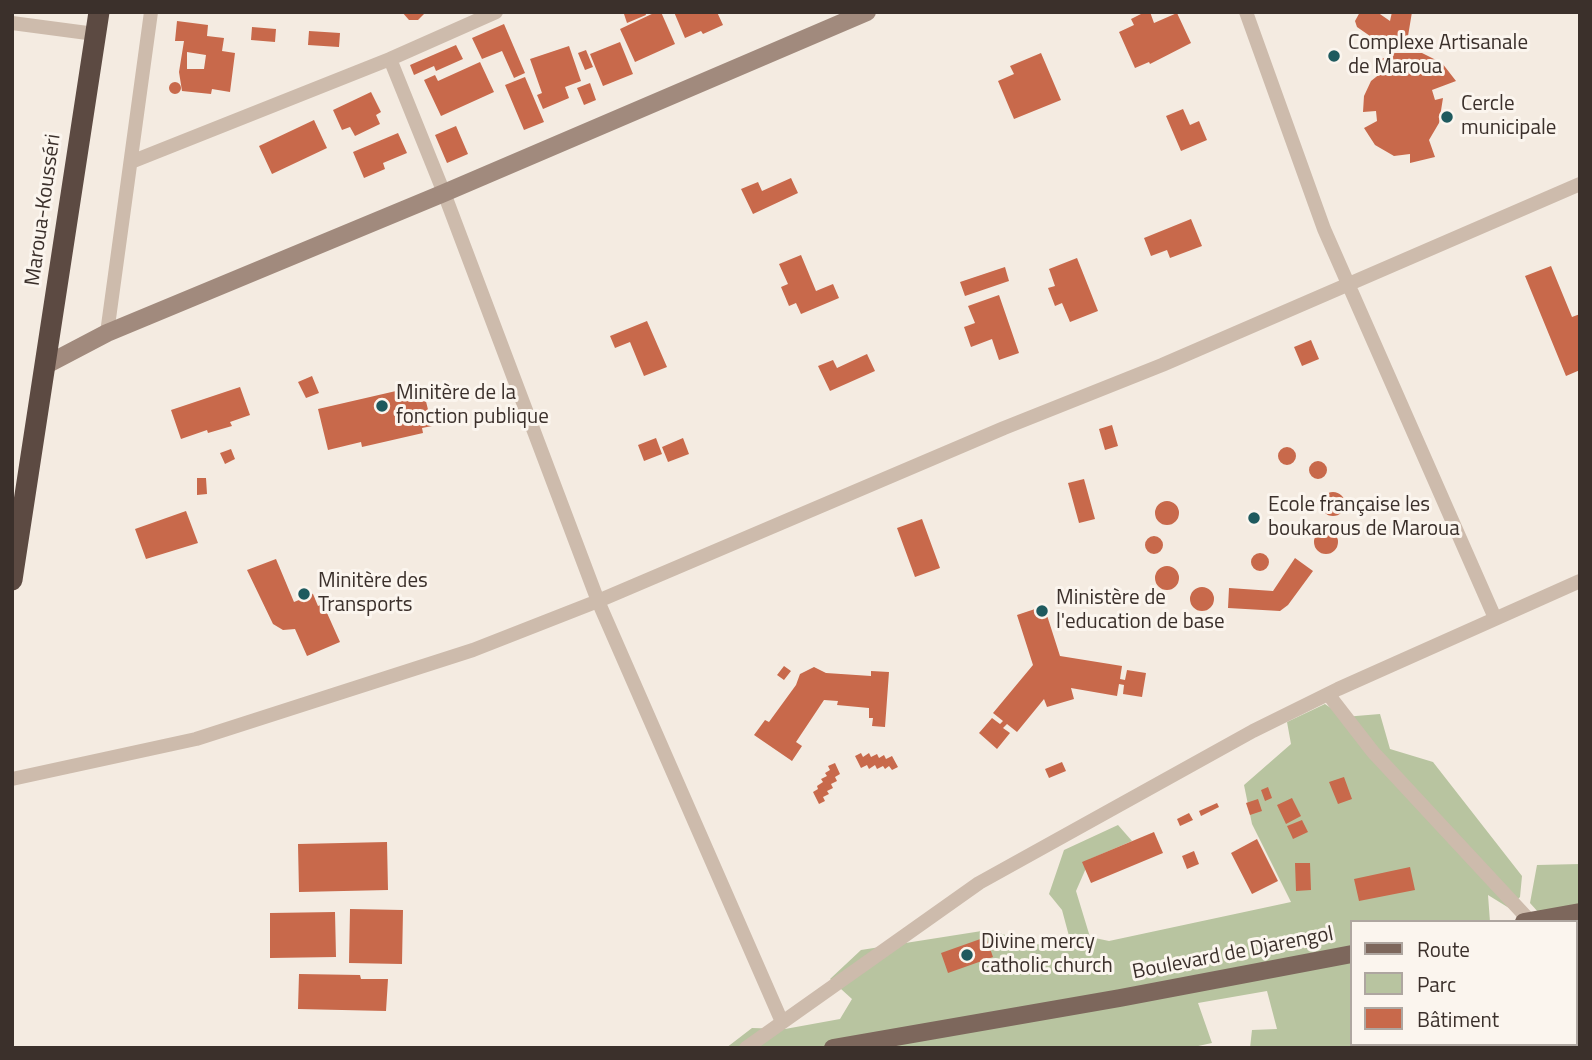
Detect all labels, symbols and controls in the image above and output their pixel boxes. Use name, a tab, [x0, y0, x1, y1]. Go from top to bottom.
place label: Complexe Artisanale de Maroua	[1348, 31, 1528, 81]
marker: Complexe Artisanale de Maroua	[1326, 48, 1342, 64]
place label: Cercle municipale	[1461, 92, 1556, 142]
marker: Cercle municipale	[1439, 109, 1455, 125]
street label: Maroua-Kousséri	[21, 132, 67, 288]
place label: Minitère de la fonction publique	[396, 381, 549, 431]
marker: Minitère de la fonction publique	[374, 398, 390, 414]
place label: Ecole française les boukarous de Maroua	[1268, 493, 1460, 543]
marker: Ecole française les boukarous de Maroua	[1246, 510, 1262, 526]
place label: Minitère des Transports	[318, 569, 428, 619]
marker: Minitère des Transports	[296, 586, 312, 602]
place label: Ministère de l'education de base	[1056, 586, 1225, 636]
marker: Ministère de l'education de base	[1034, 603, 1050, 619]
legend	[1350, 920, 1578, 1046]
street label: Boulevard de Djarengol	[1130, 922, 1336, 986]
place label: Divine mercy catholic church	[981, 930, 1113, 980]
text: Route	[1417, 933, 1470, 965]
marker: Divine mercy catholic church	[959, 947, 975, 963]
text: Parc	[1417, 968, 1456, 1000]
text: Bâtiment	[1417, 1003, 1499, 1035]

